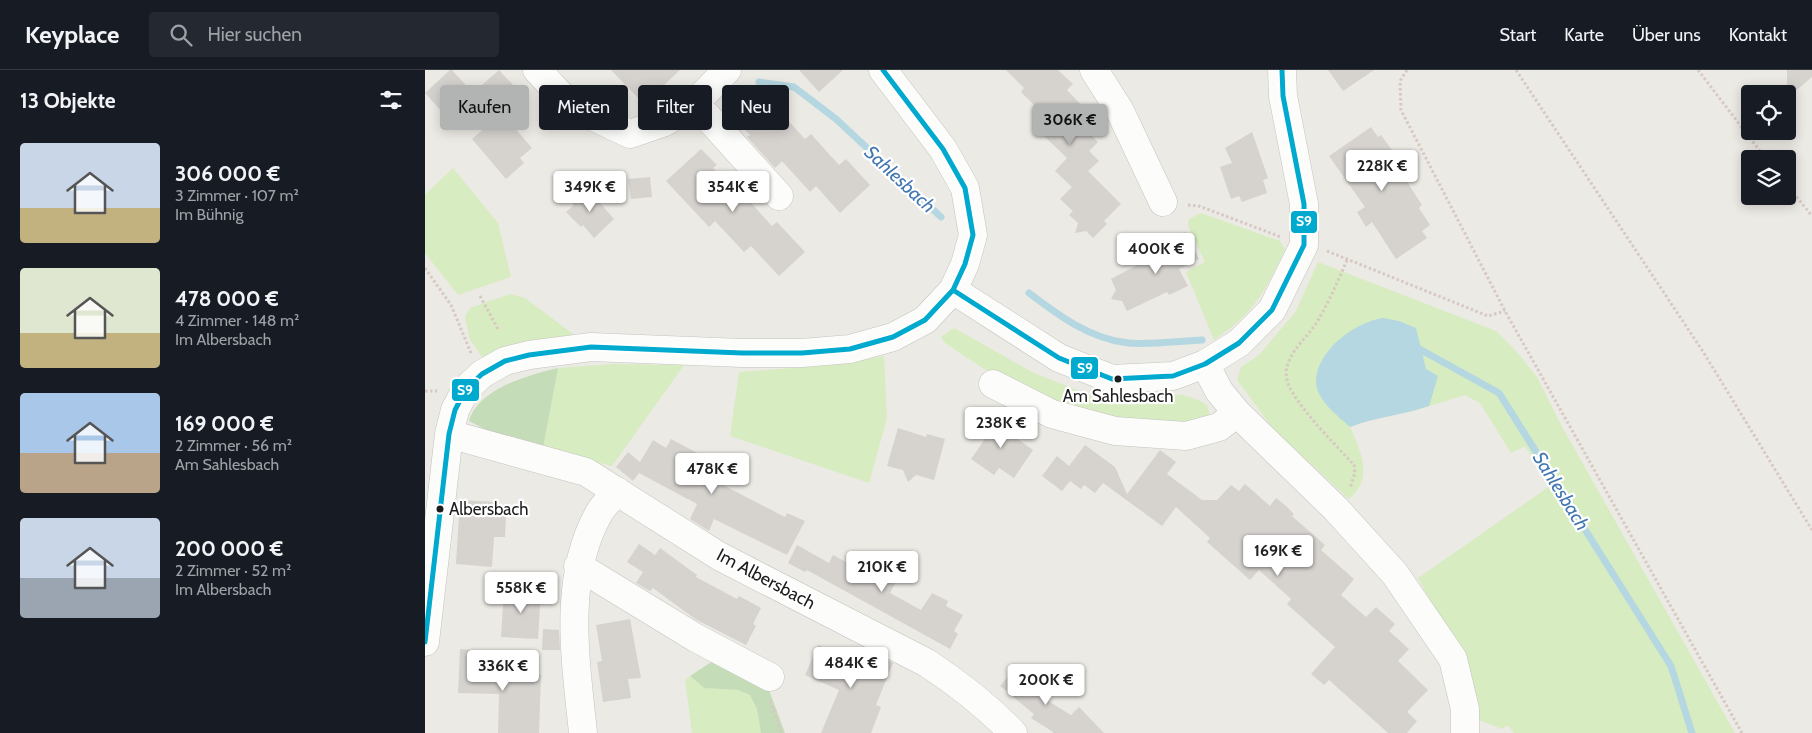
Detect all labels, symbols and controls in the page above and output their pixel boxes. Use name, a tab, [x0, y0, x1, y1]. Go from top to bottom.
search box	[149, 12, 499, 57]
text: Keyplace	[25, 20, 119, 49]
icon: search	[167, 21, 195, 49]
text: Hier suchen	[207, 23, 302, 46]
text: Start	[1500, 24, 1536, 46]
text: Karte	[1564, 24, 1604, 46]
text: Über uns	[1632, 24, 1701, 46]
text: Kontakt	[1729, 24, 1787, 46]
chip: Kaufen	[440, 85, 529, 130]
chip: Mieten	[539, 85, 628, 130]
chip: Filter	[638, 85, 712, 130]
chip: Neu	[722, 85, 789, 130]
map controls	[1741, 85, 1796, 205]
button: locate	[1741, 85, 1796, 140]
icon: filters	[377, 86, 405, 114]
text: 13 Objekte	[20, 88, 116, 113]
pin: 306K €	[1029, 104, 1111, 146]
text: 306K €	[1044, 110, 1096, 129]
water label: Sahlesbach	[860, 141, 940, 217]
pin: 228K €	[1341, 150, 1423, 192]
button: layers	[1741, 150, 1796, 205]
text: 228K €	[1357, 156, 1407, 175]
text: 306 000 €	[175, 161, 280, 186]
icon: home	[60, 163, 120, 223]
pin: 349K €	[549, 170, 631, 213]
pin: 354K €	[692, 170, 774, 213]
text: 349K €	[564, 177, 616, 196]
text: 354K €	[707, 177, 759, 196]
text: 3 Zimmer · 107 m²	[175, 186, 299, 205]
text: Im Bühnig	[175, 205, 243, 224]
line badge: S9	[1290, 210, 1318, 234]
text: S9	[1296, 212, 1312, 230]
pin: 400K €	[1115, 232, 1197, 275]
text: 400K €	[1128, 239, 1184, 258]
text: 478 000 €	[175, 286, 279, 311]
icon: home	[60, 288, 120, 348]
text: 4 Zimmer · 148 m²	[175, 311, 299, 330]
text: Im Albersbach	[175, 330, 271, 349]
line badge: S9	[1070, 356, 1099, 380]
text: S9	[1077, 359, 1093, 377]
marker: Am Sahlesbach	[1113, 374, 1123, 384]
line badge: S9	[451, 378, 480, 402]
text: S9	[457, 381, 473, 399]
place label: Am Sahlesbach	[1063, 386, 1173, 406]
pin: 238K €	[960, 406, 1042, 449]
text: 169 000 €	[175, 411, 274, 436]
icon: home	[60, 413, 120, 473]
text: 238K €	[976, 413, 1026, 432]
text: 2 Zimmer · 56 m²	[175, 436, 292, 455]
water label: Sahlesbach	[1528, 448, 1594, 534]
pin: 478K €	[671, 452, 753, 495]
text: Am Sahlesbach	[175, 455, 279, 474]
text: 478K €	[686, 459, 738, 478]
place label: Albersbach	[449, 499, 528, 519]
marker: Albersbach	[435, 504, 445, 514]
pin: 169K €	[1237, 534, 1319, 577]
text: 200 000 €	[175, 536, 283, 561]
icon: home	[60, 538, 120, 598]
text: 169K €	[1254, 541, 1302, 560]
street label: Im Albersbach	[713, 544, 819, 614]
pin: 210K €	[841, 550, 923, 593]
text: 210K €	[857, 557, 907, 576]
text: 2 Zimmer · 52 m²	[175, 561, 291, 580]
pin: 558K €	[480, 572, 562, 614]
text: 558K €	[496, 578, 546, 597]
text: Im Albersbach	[175, 580, 271, 599]
pin: 484K €	[810, 646, 892, 689]
pin: 336K €	[462, 650, 544, 692]
text: 484K €	[824, 653, 878, 672]
text: 336K €	[478, 656, 528, 675]
pin: 200K €	[1005, 664, 1087, 706]
text: 200K €	[1019, 670, 1073, 689]

